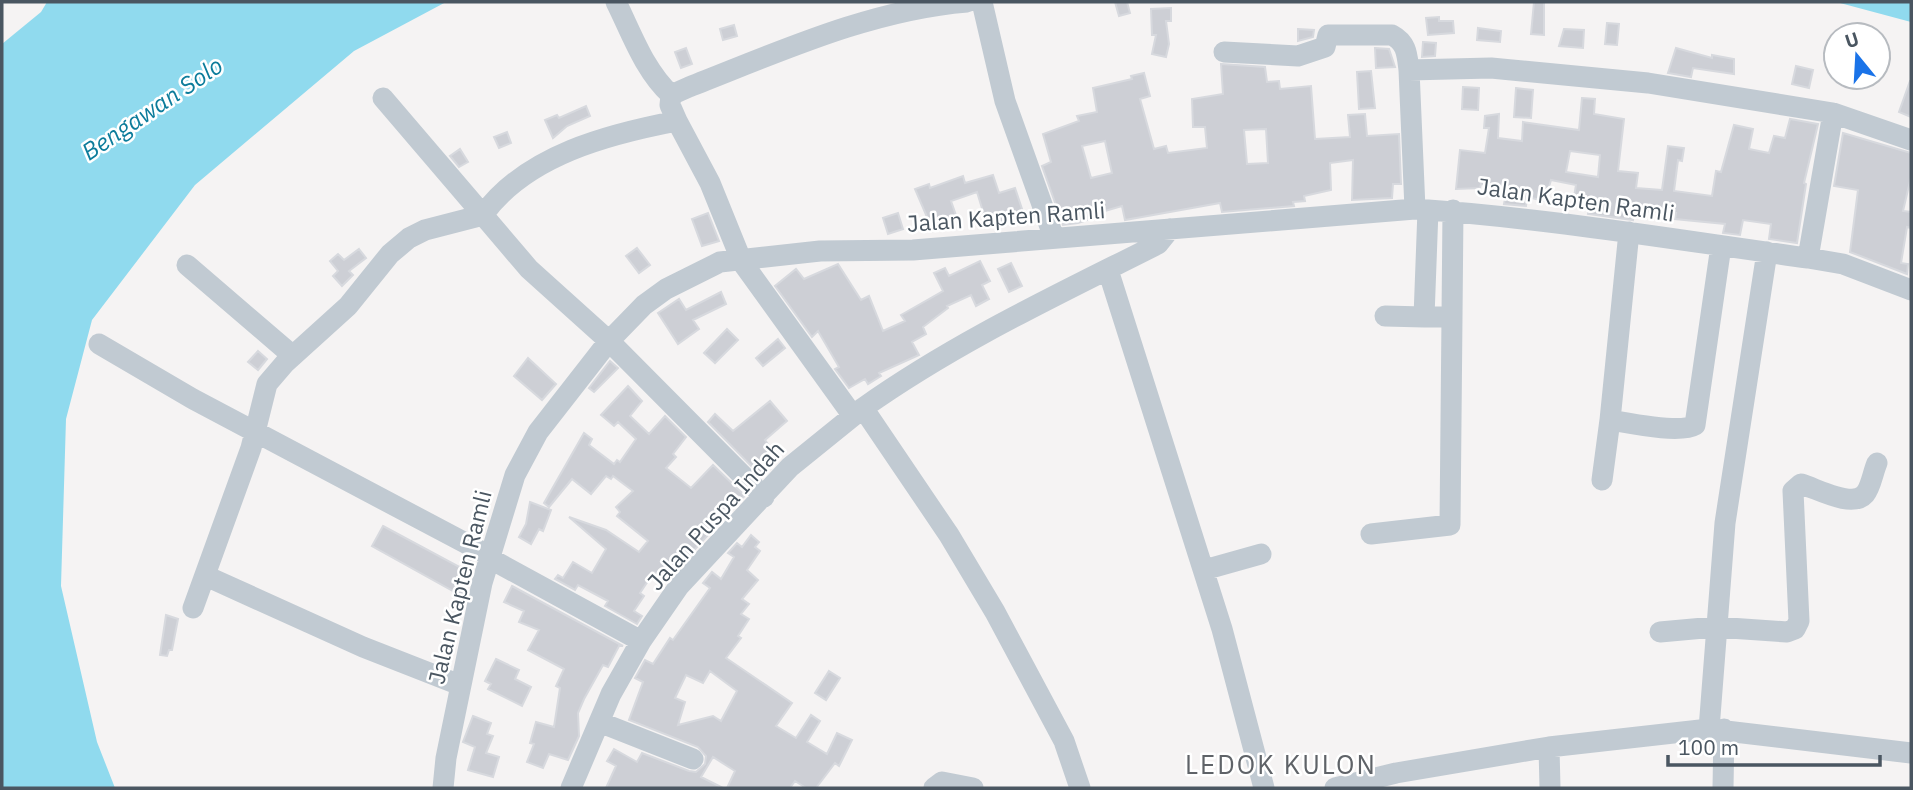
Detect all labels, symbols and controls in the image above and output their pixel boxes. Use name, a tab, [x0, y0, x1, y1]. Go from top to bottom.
north arrow	[1822, 21, 1892, 91]
text: U	[1842, 26, 1862, 53]
water label: Bengawan Solo	[75, 49, 229, 167]
street label: Jalan Kapten Ramli	[1476, 170, 1676, 228]
street label: Jalan Kapten Ramli	[906, 194, 1106, 238]
street label: Jalan Puspa Indah	[640, 434, 790, 596]
street label: Jalan Kapten Ramli	[420, 487, 498, 687]
scale bar	[1668, 724, 1880, 768]
text: 100 m	[1678, 733, 1739, 761]
district label: LEDOK KULON	[1185, 747, 1377, 781]

